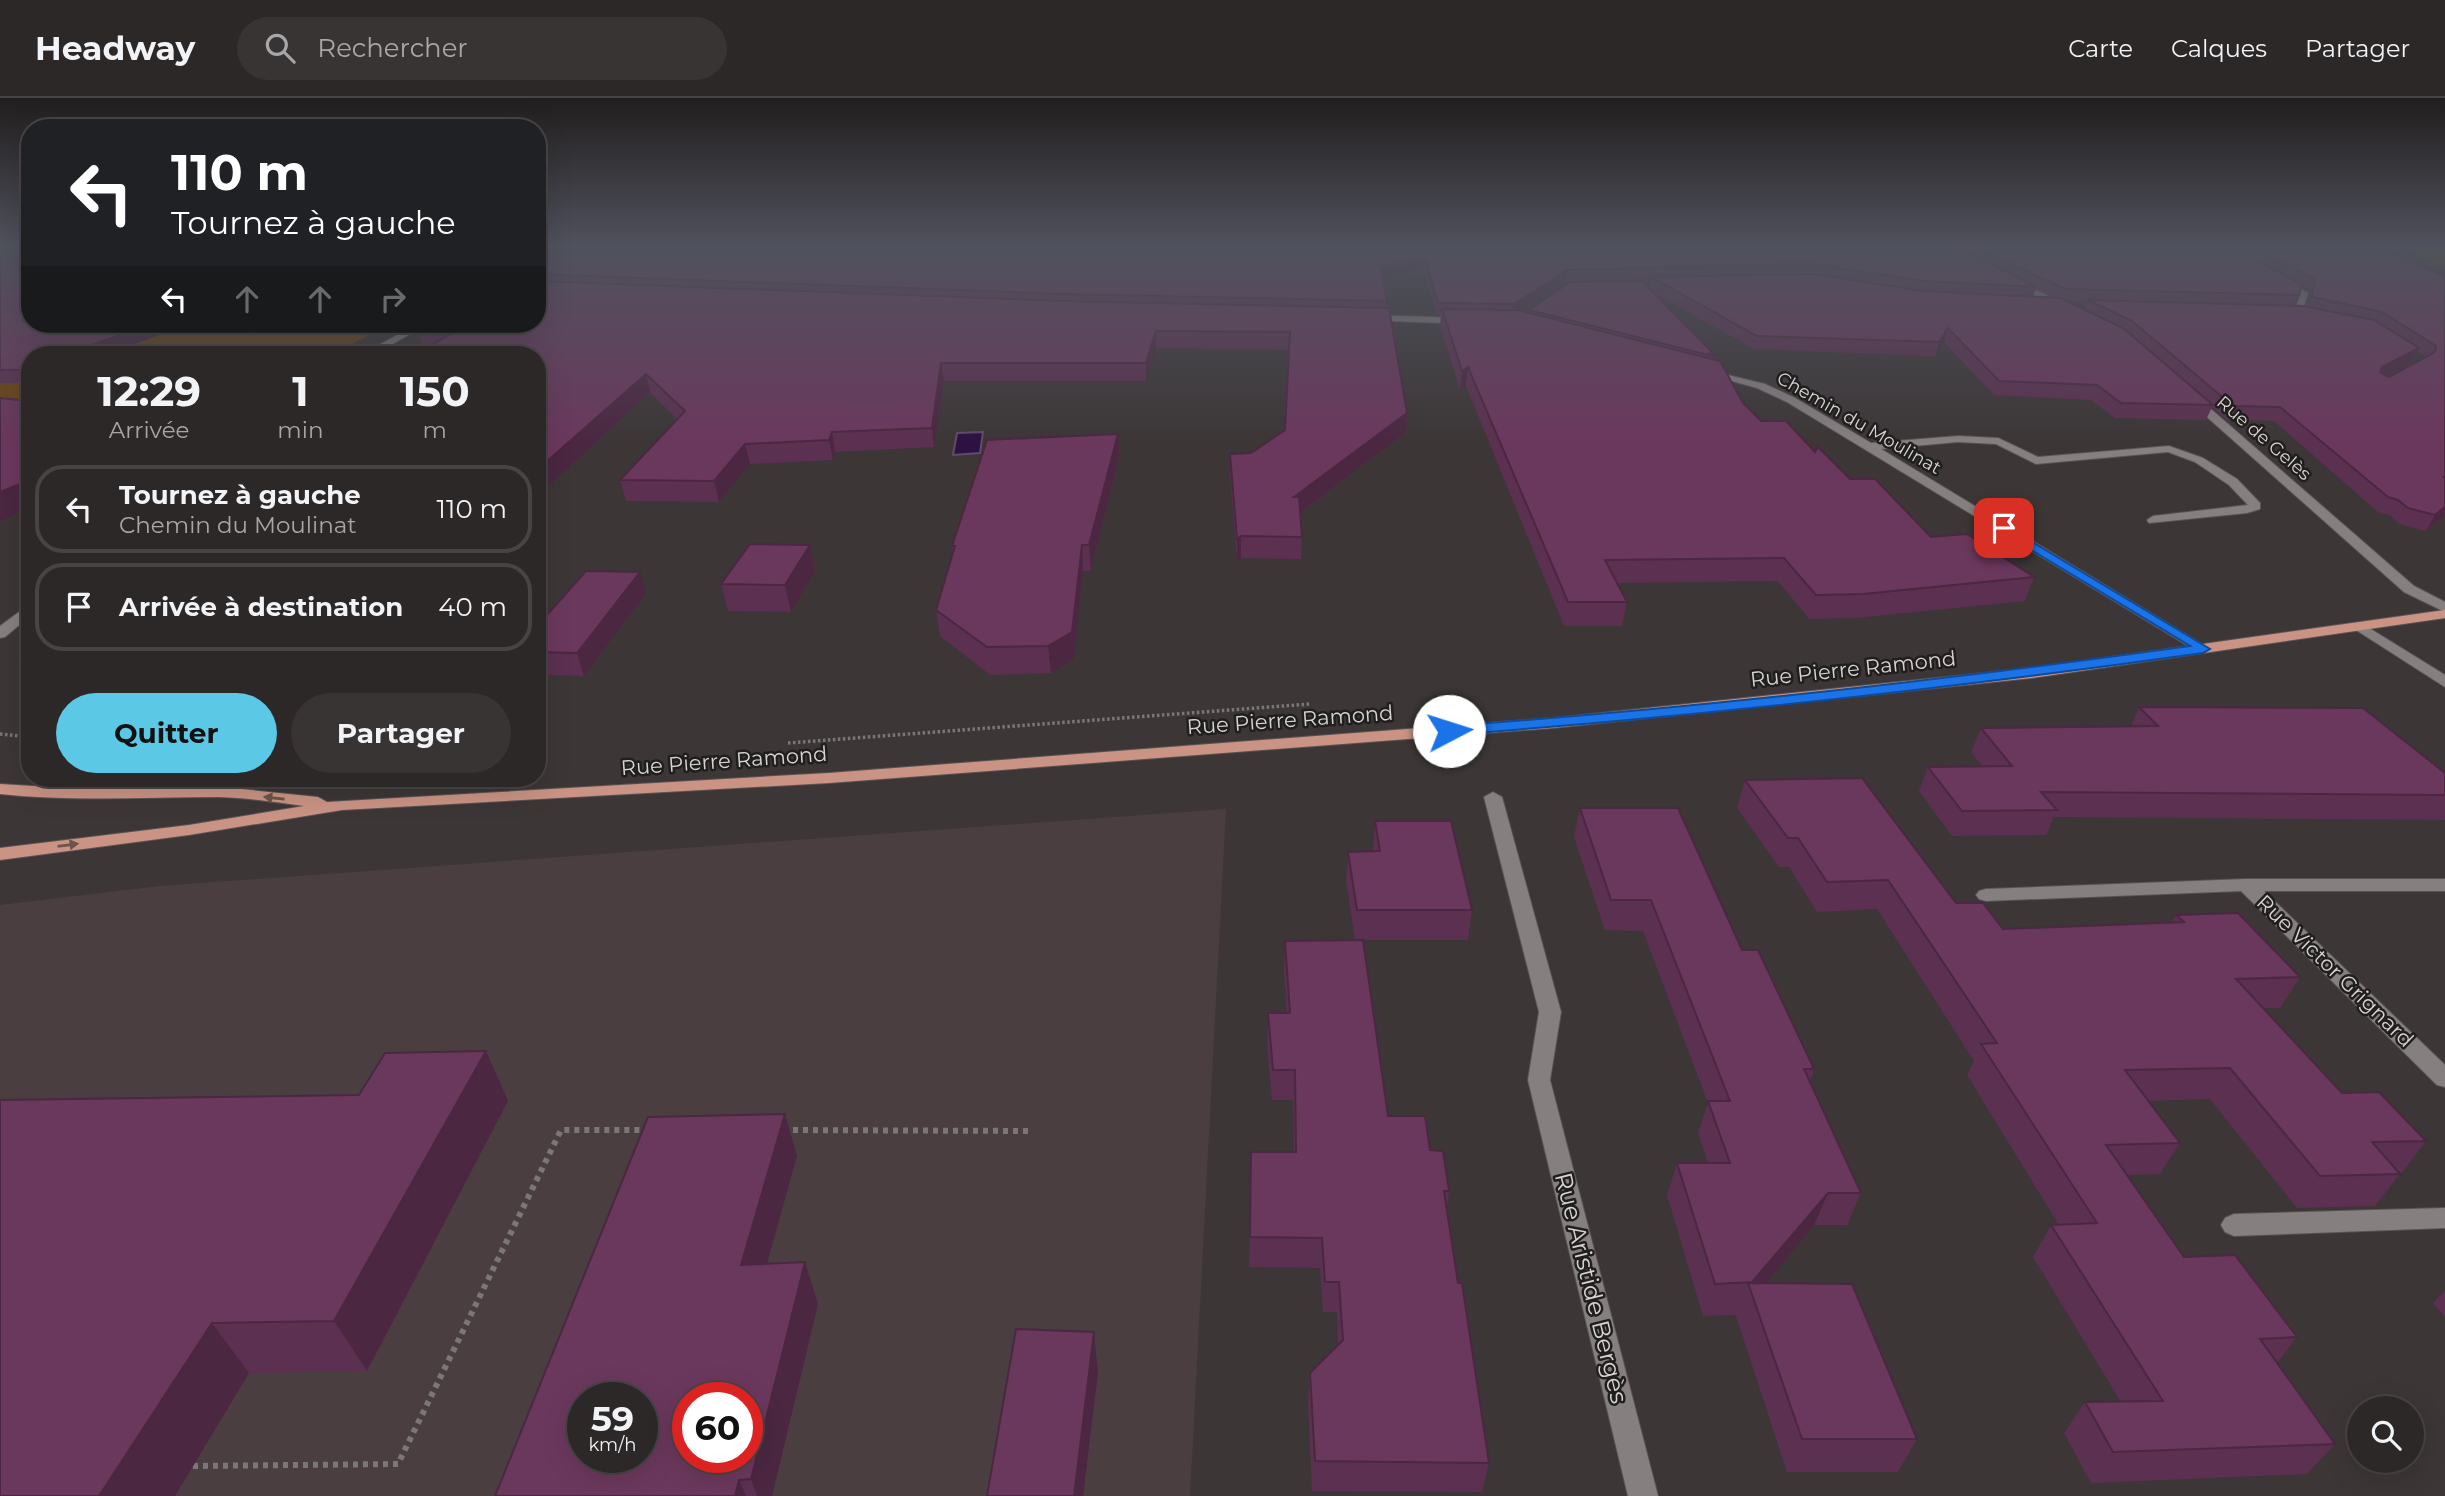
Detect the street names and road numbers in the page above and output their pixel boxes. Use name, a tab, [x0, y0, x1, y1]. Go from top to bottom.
street label: Chemin du Moulinat	[1773, 367, 1945, 479]
street label: Rue de Gelès	[2212, 391, 2316, 485]
street label: Rue Pierre Ramond	[1749, 645, 1957, 692]
street label: Rue Pierre Ramond	[1186, 700, 1394, 739]
street label: Rue Pierre Ramond	[620, 741, 828, 780]
street label: Rue Victor Grignard	[2252, 889, 2419, 1052]
street label: Rue Aristide Bergès	[1549, 1169, 1634, 1406]

